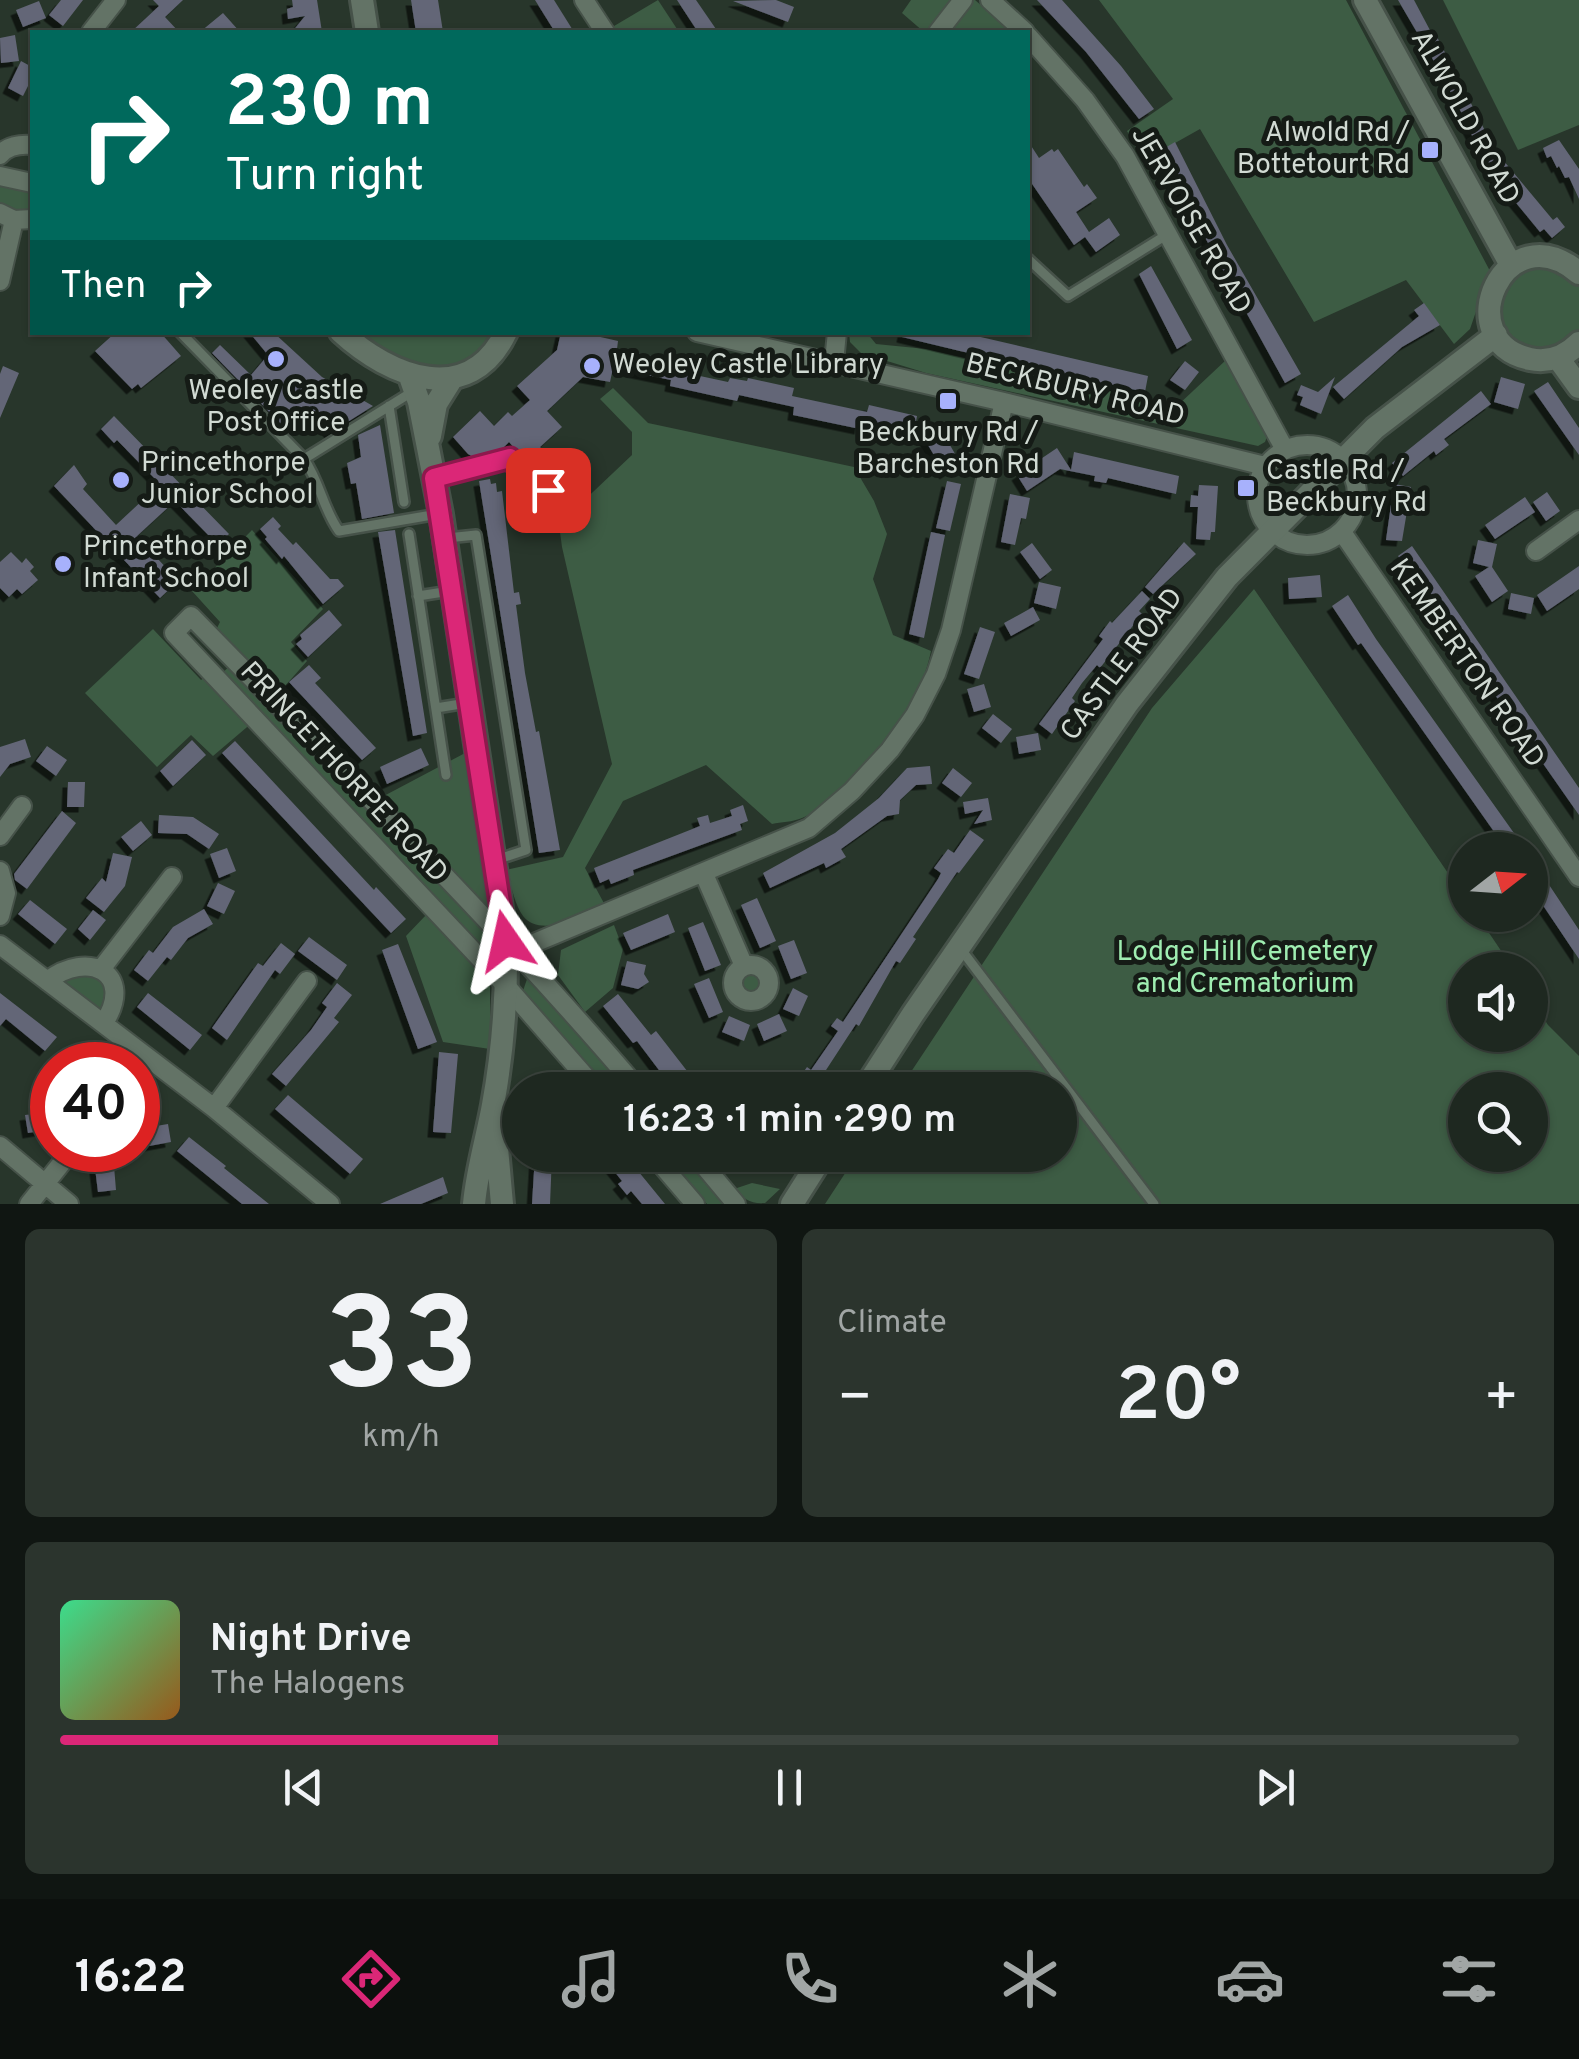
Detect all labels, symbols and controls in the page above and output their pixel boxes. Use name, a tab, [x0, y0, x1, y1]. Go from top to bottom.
street label: ALWOLD ROAD	[1401, 24, 1527, 212]
text: 230 m	[225, 62, 434, 151]
icon: right	[60, 70, 190, 200]
place label: Alwold Rd / Bottetourt Rd	[1237, 116, 1410, 184]
street label: JERVOISE ROAD	[1122, 121, 1258, 321]
marker: Alwold Rd / Bottetourt Rd	[1419, 139, 1441, 161]
text: Turn right	[225, 149, 424, 206]
icon: right	[166, 260, 221, 315]
text: Then	[60, 263, 146, 312]
street label: BECKBURY ROAD	[962, 346, 1188, 436]
marker: Weoley Castle Post Office	[265, 348, 287, 370]
place label: Weoley Castle Library	[612, 348, 884, 384]
marker: Weoley Castle Library	[581, 355, 603, 377]
place label: Weoley Castle Post Office	[188, 374, 364, 442]
marker: Beckbury Rd / Barcheston Rd	[937, 390, 959, 412]
place label: Beckbury Rd / Barcheston Rd	[856, 416, 1040, 484]
place label: Princethorpe Junior School	[141, 446, 314, 514]
pin	[506, 448, 591, 533]
place label: Castle Rd / Beckbury Rd	[1266, 454, 1427, 522]
icon: arrive	[521, 463, 576, 518]
marker: Princethorpe Junior School	[110, 469, 132, 491]
marker: Castle Rd / Beckbury Rd	[1235, 477, 1257, 499]
place label: Princethorpe Infant School	[83, 530, 249, 598]
street label: KEMBERTON ROAD	[1380, 552, 1552, 776]
marker: Princethorpe Infant School	[52, 553, 74, 575]
street label: CASTLE ROAD	[1054, 581, 1192, 749]
street label: PRINCETHORPE ROAD	[231, 655, 455, 891]
north arrow	[1448, 832, 1548, 932]
map controls	[1448, 832, 1548, 1172]
position arrow	[454, 889, 558, 993]
park label: Lodge Hill Cemetery and Crematorium	[1117, 935, 1373, 1003]
button: sound	[1448, 952, 1548, 1052]
speed limit sign: 40	[30, 1042, 160, 1172]
button: search	[1448, 1072, 1548, 1172]
text: 16:23 · 1 min · 290 m	[623, 1097, 956, 1146]
text: 33	[323, 1270, 479, 1435]
text: Climate	[837, 1304, 947, 1344]
text: 20°	[1115, 1352, 1241, 1447]
text: −	[837, 1365, 872, 1435]
text: +	[1484, 1365, 1519, 1435]
text: km/h	[362, 1418, 440, 1458]
text: Night Drive	[210, 1616, 412, 1665]
text: The Halogens	[210, 1665, 405, 1705]
icon: previous	[276, 1760, 331, 1815]
icon: pause	[762, 1760, 817, 1815]
icon: next	[1248, 1760, 1303, 1815]
icon: directions	[336, 1944, 406, 2014]
icon: music	[556, 1944, 626, 2014]
icon: phone	[775, 1944, 845, 2014]
icon: climate	[995, 1944, 1065, 2014]
icon: car	[1215, 1944, 1285, 2014]
icon: filters	[1434, 1944, 1504, 2014]
text: 16:22	[75, 1951, 186, 2008]

